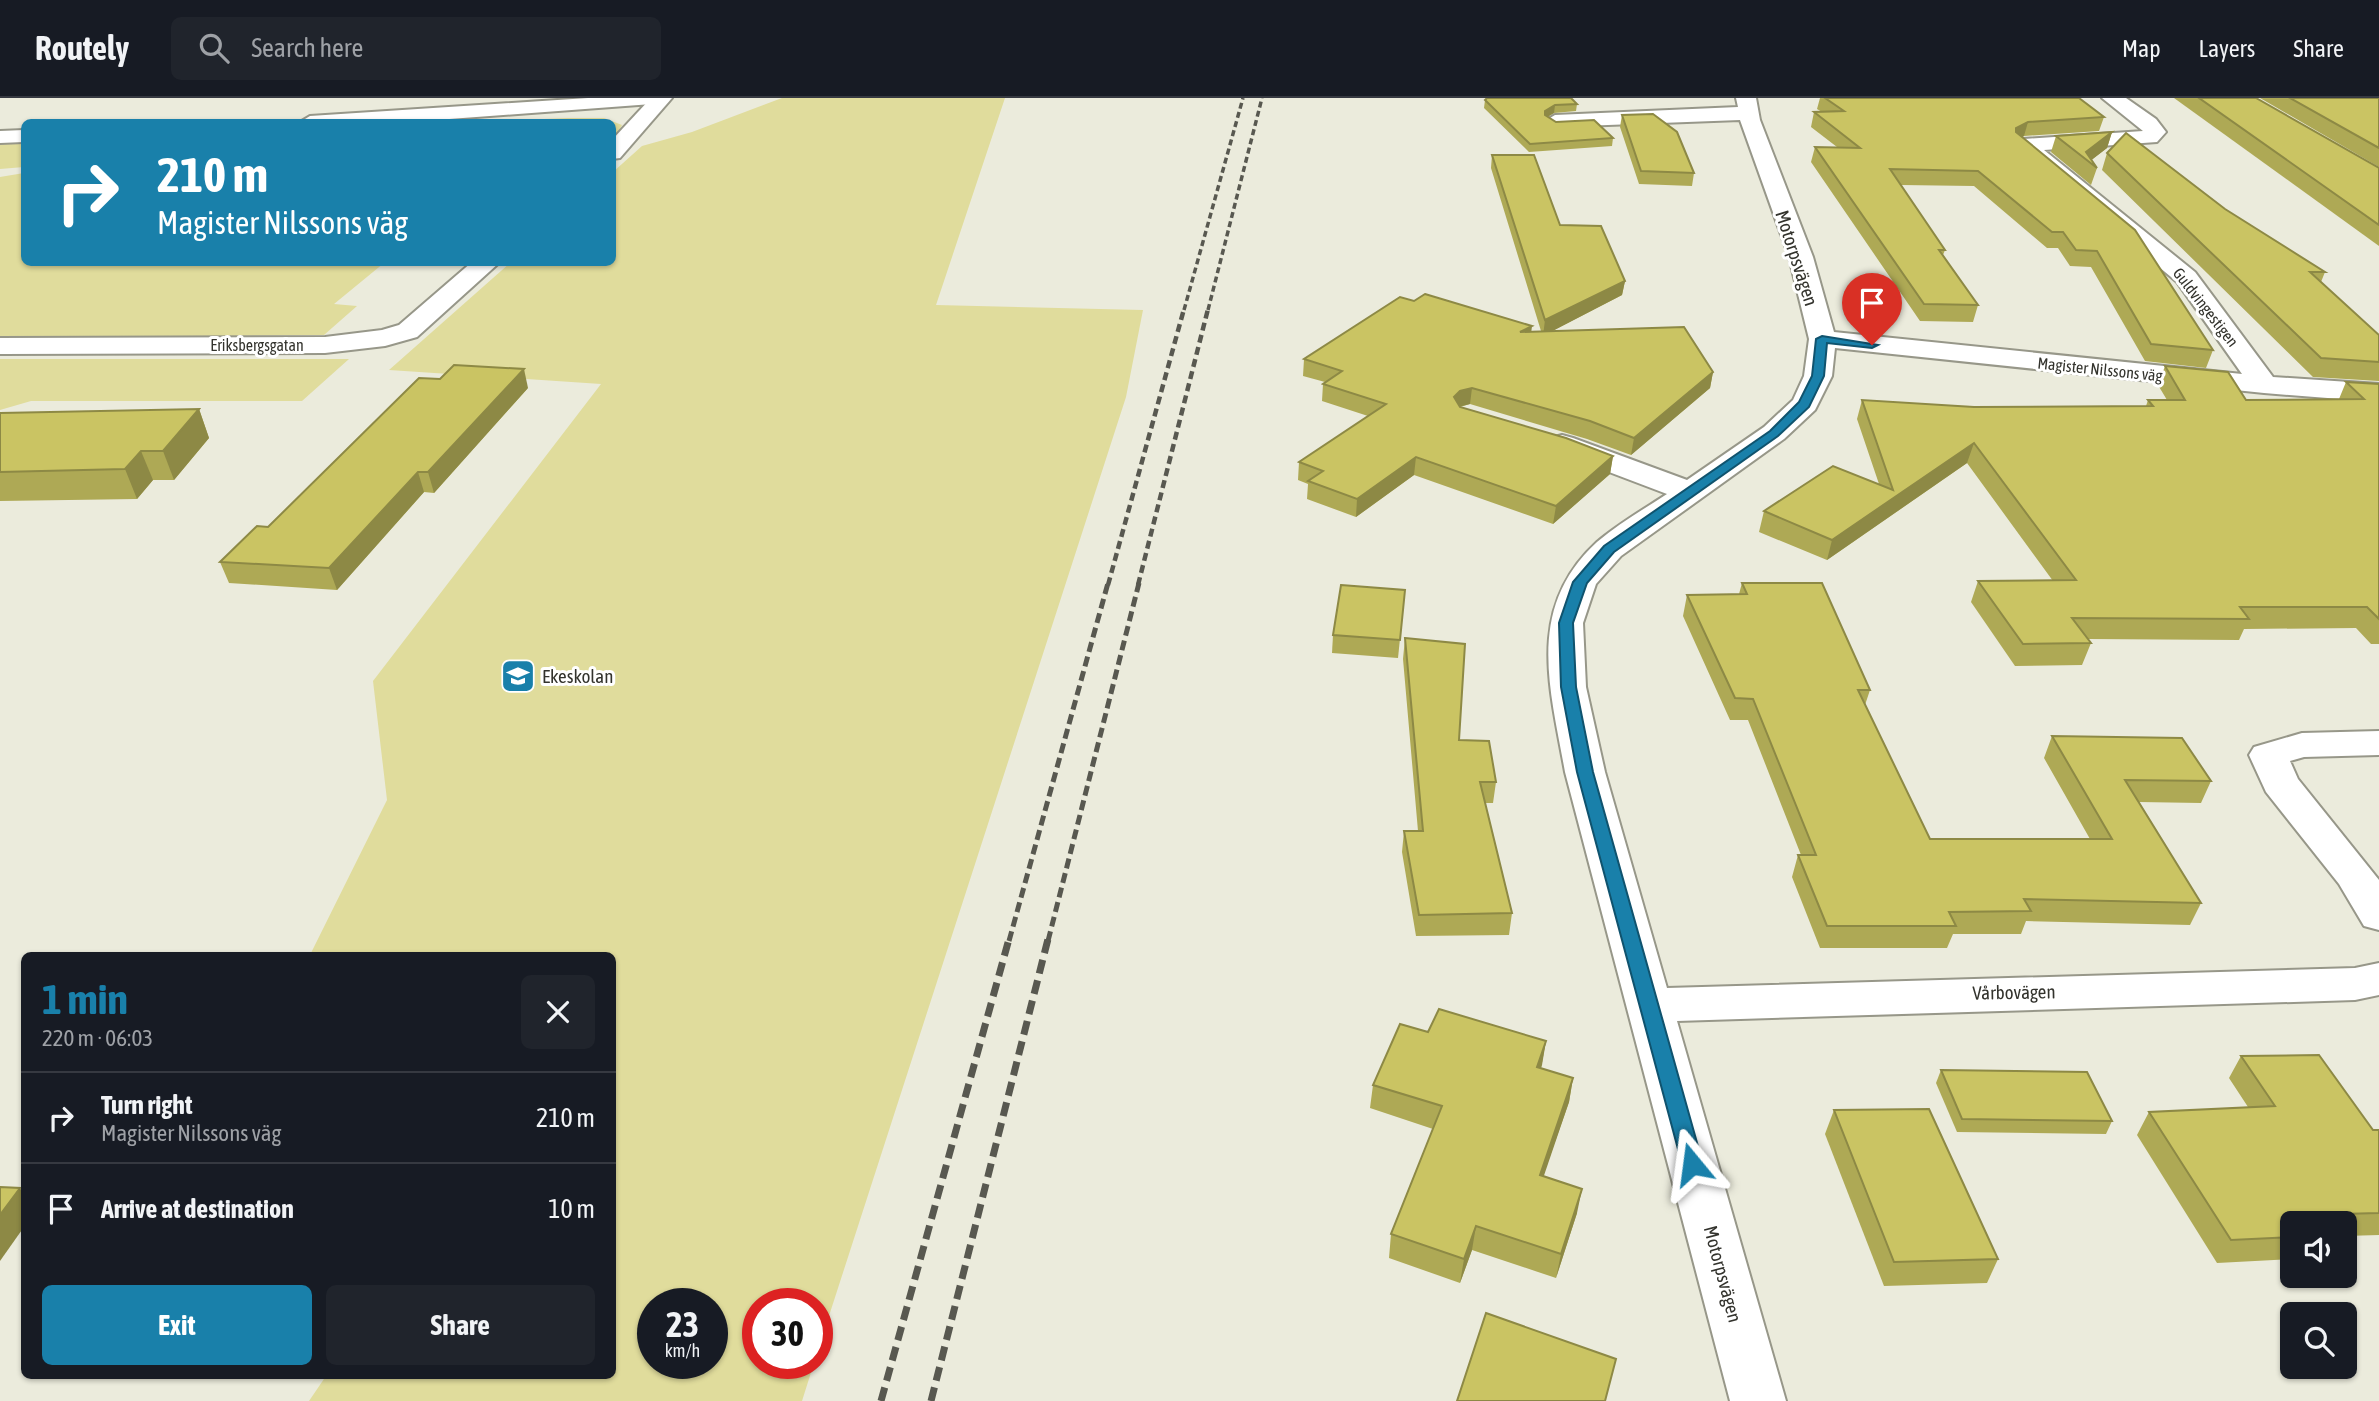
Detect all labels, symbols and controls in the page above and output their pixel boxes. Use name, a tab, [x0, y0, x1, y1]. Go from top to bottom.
search box	[171, 17, 661, 80]
text: Routely	[35, 29, 129, 67]
icon: search	[195, 29, 233, 67]
text: Search here	[251, 33, 363, 63]
text: Map	[2122, 35, 2161, 62]
text: Layers	[2199, 35, 2255, 62]
text: Share	[2293, 35, 2344, 62]
text: 210 m	[157, 146, 268, 202]
icon: right	[42, 147, 133, 238]
text: Magister Nilssons väg	[157, 204, 408, 241]
street label: Motorpsvägen	[1771, 207, 1823, 309]
street label: Guldvingestigen	[2169, 264, 2242, 351]
pin	[1842, 273, 1902, 345]
icon: arrive	[1853, 284, 1891, 322]
street label: Eriksbergsgatan	[210, 336, 304, 355]
street label: Magister Nilssons väg	[2037, 353, 2163, 386]
school or university icon: Ekeskolan	[499, 657, 537, 695]
place label: Ekeskolan	[542, 665, 613, 687]
text: 1 min	[42, 975, 128, 1023]
button: close	[521, 975, 595, 1049]
street label: Vårbovägen	[1972, 980, 2056, 1004]
text: 220 m · 06:03	[42, 1025, 153, 1051]
text: Turn right	[101, 1090, 192, 1120]
icon: right	[42, 1099, 80, 1137]
text: 210 m	[536, 1103, 595, 1133]
text: Magister Nilssons väg	[101, 1120, 281, 1146]
position arrow	[1655, 1127, 1729, 1201]
icon: arrive	[42, 1190, 80, 1228]
text: Arrive at destination	[101, 1194, 294, 1224]
text: 10 m	[548, 1194, 595, 1224]
map controls	[2280, 1211, 2357, 1379]
button: sound	[2280, 1211, 2357, 1288]
street label: Motorpsvägen	[1700, 1223, 1746, 1325]
button: Exit	[42, 1285, 312, 1365]
button: Share	[326, 1285, 595, 1365]
speed limit sign: 30	[742, 1288, 833, 1379]
button: search	[2280, 1302, 2357, 1379]
text: 23	[666, 1304, 699, 1344]
text: km/h	[665, 1340, 700, 1361]

